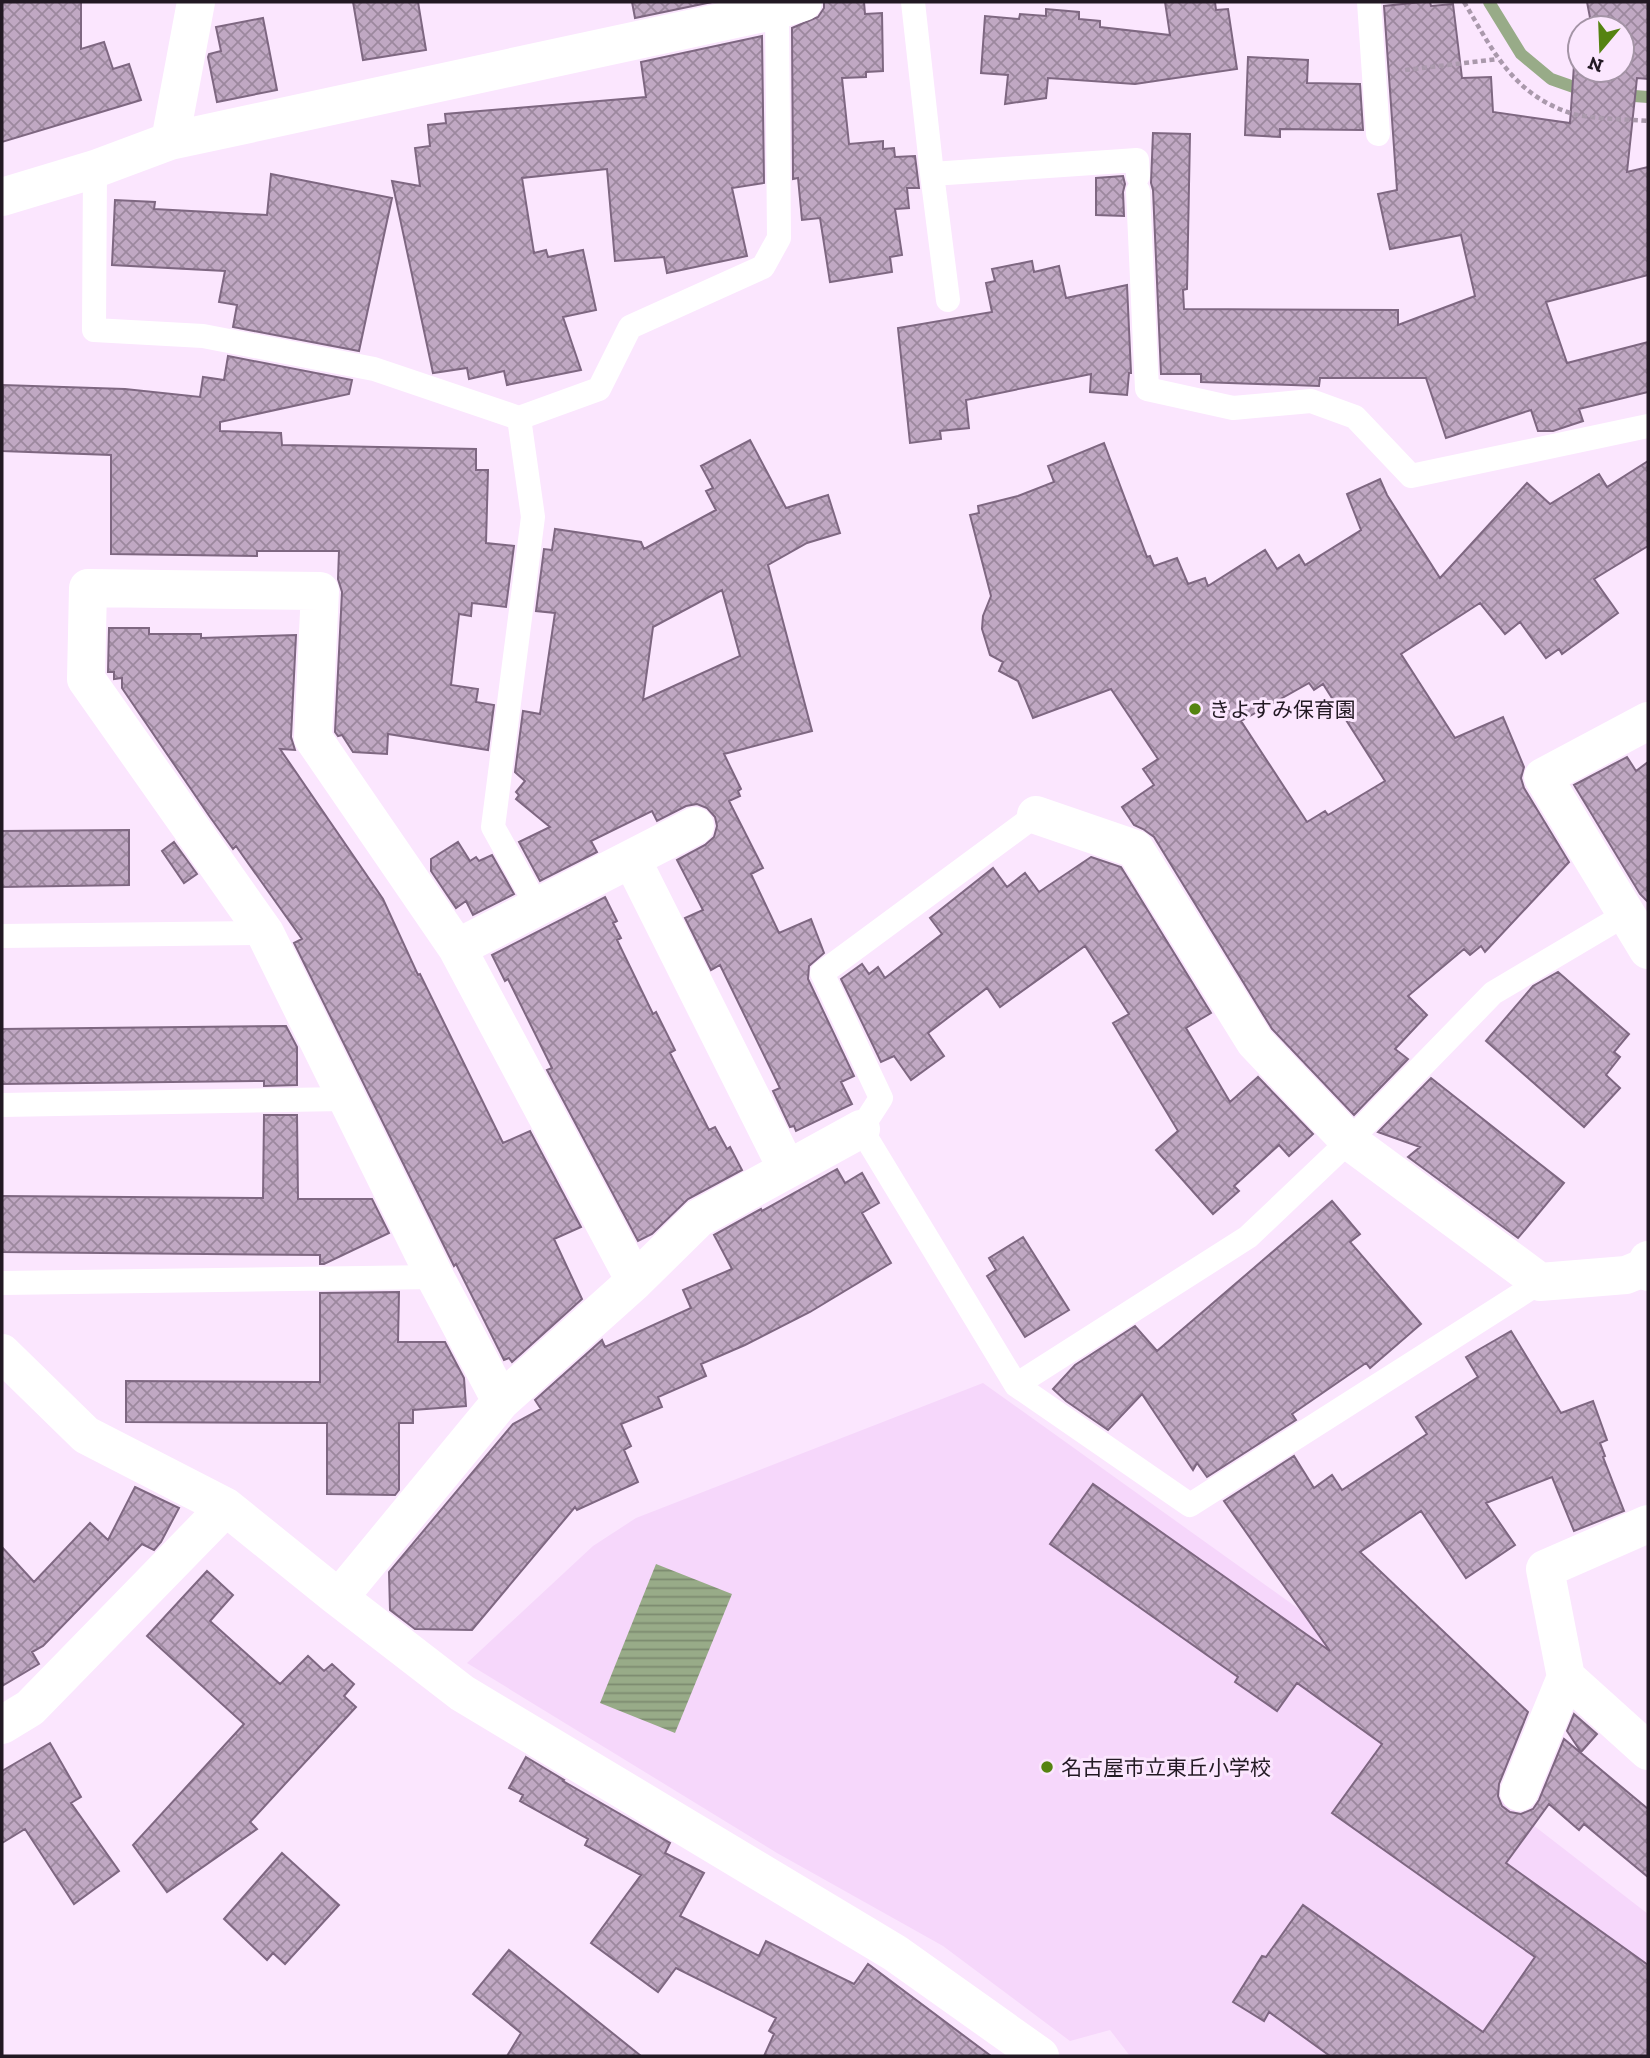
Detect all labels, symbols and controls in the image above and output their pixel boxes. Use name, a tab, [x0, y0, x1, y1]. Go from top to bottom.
north arrow	[1566, 14, 1636, 84]
text: N	[1585, 51, 1606, 78]
place label: きよすみ保育園	[1209, 697, 1356, 722]
marker: きよすみ保育園	[1187, 701, 1203, 717]
place label: 名古屋市立東丘小学校	[1061, 1755, 1271, 1780]
marker: 名古屋市立東丘小学校	[1039, 1759, 1055, 1775]

